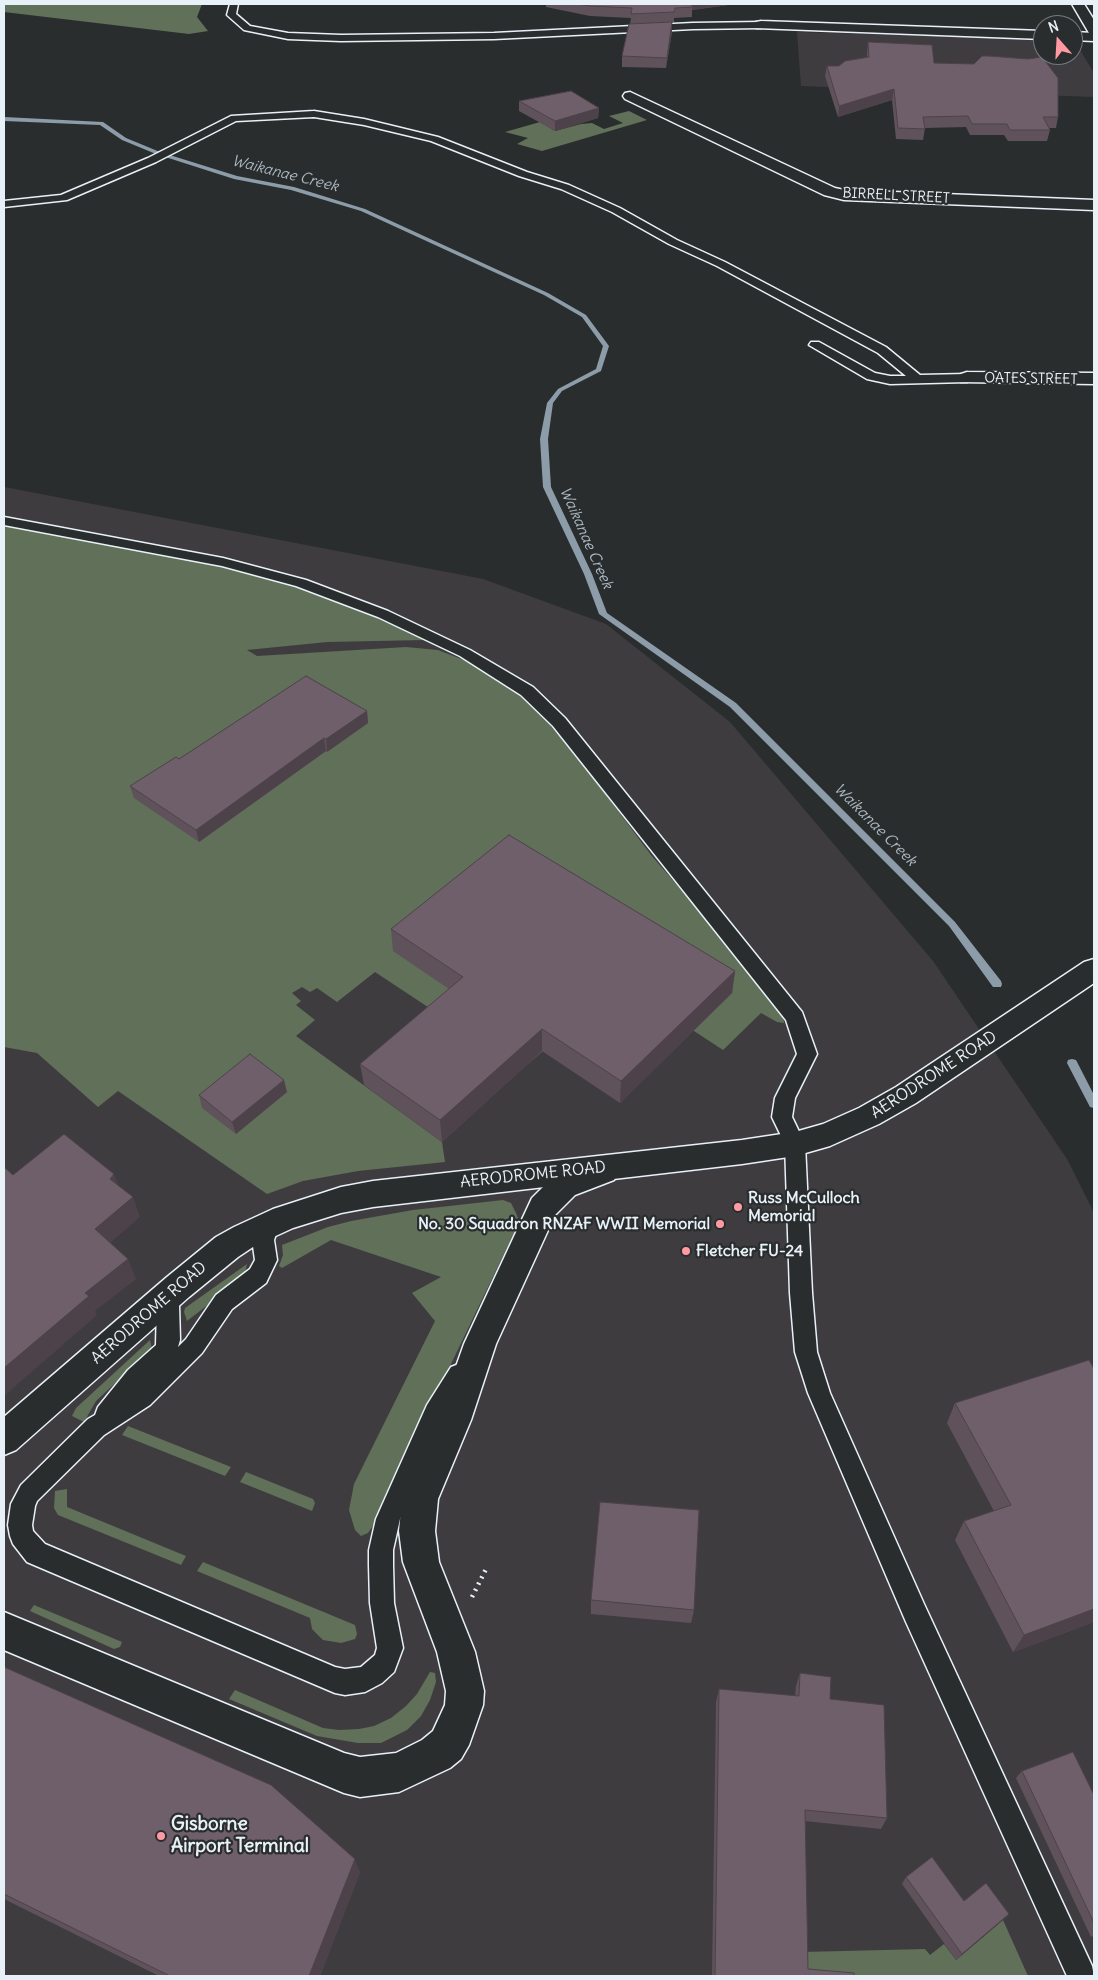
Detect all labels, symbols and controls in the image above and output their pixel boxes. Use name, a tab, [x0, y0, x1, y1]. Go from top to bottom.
north arrow	[1033, 15, 1083, 65]
text: N	[1046, 17, 1061, 37]
water label: Waikanae Creek	[230, 152, 340, 196]
street label: BIRRELL STREET	[842, 185, 950, 207]
street label: OATES STREET	[984, 370, 1078, 388]
water label: Waikanae Creek	[556, 484, 616, 592]
water label: Waikanae Creek	[830, 780, 920, 870]
street label: AERODROME ROAD	[867, 1027, 1001, 1123]
street label: AERODROME ROAD	[459, 1158, 607, 1192]
place label: Russ McCulloch Memorial	[748, 1188, 860, 1226]
marker: Russ McCulloch Memorial	[732, 1201, 744, 1213]
place label: No. 30 Squadron RNZAF WWII Memorial	[418, 1214, 710, 1234]
marker: No. 30 Squadron RNZAF WWII Memorial	[714, 1218, 726, 1230]
place label: Fletcher FU-24	[696, 1241, 803, 1261]
marker: Fletcher FU-24	[680, 1245, 692, 1257]
street label: AERODROME ROAD	[87, 1258, 211, 1368]
place label: Gisborne Airport Terminal	[171, 1814, 309, 1858]
marker: Gisborne Airport Terminal	[155, 1830, 167, 1842]

